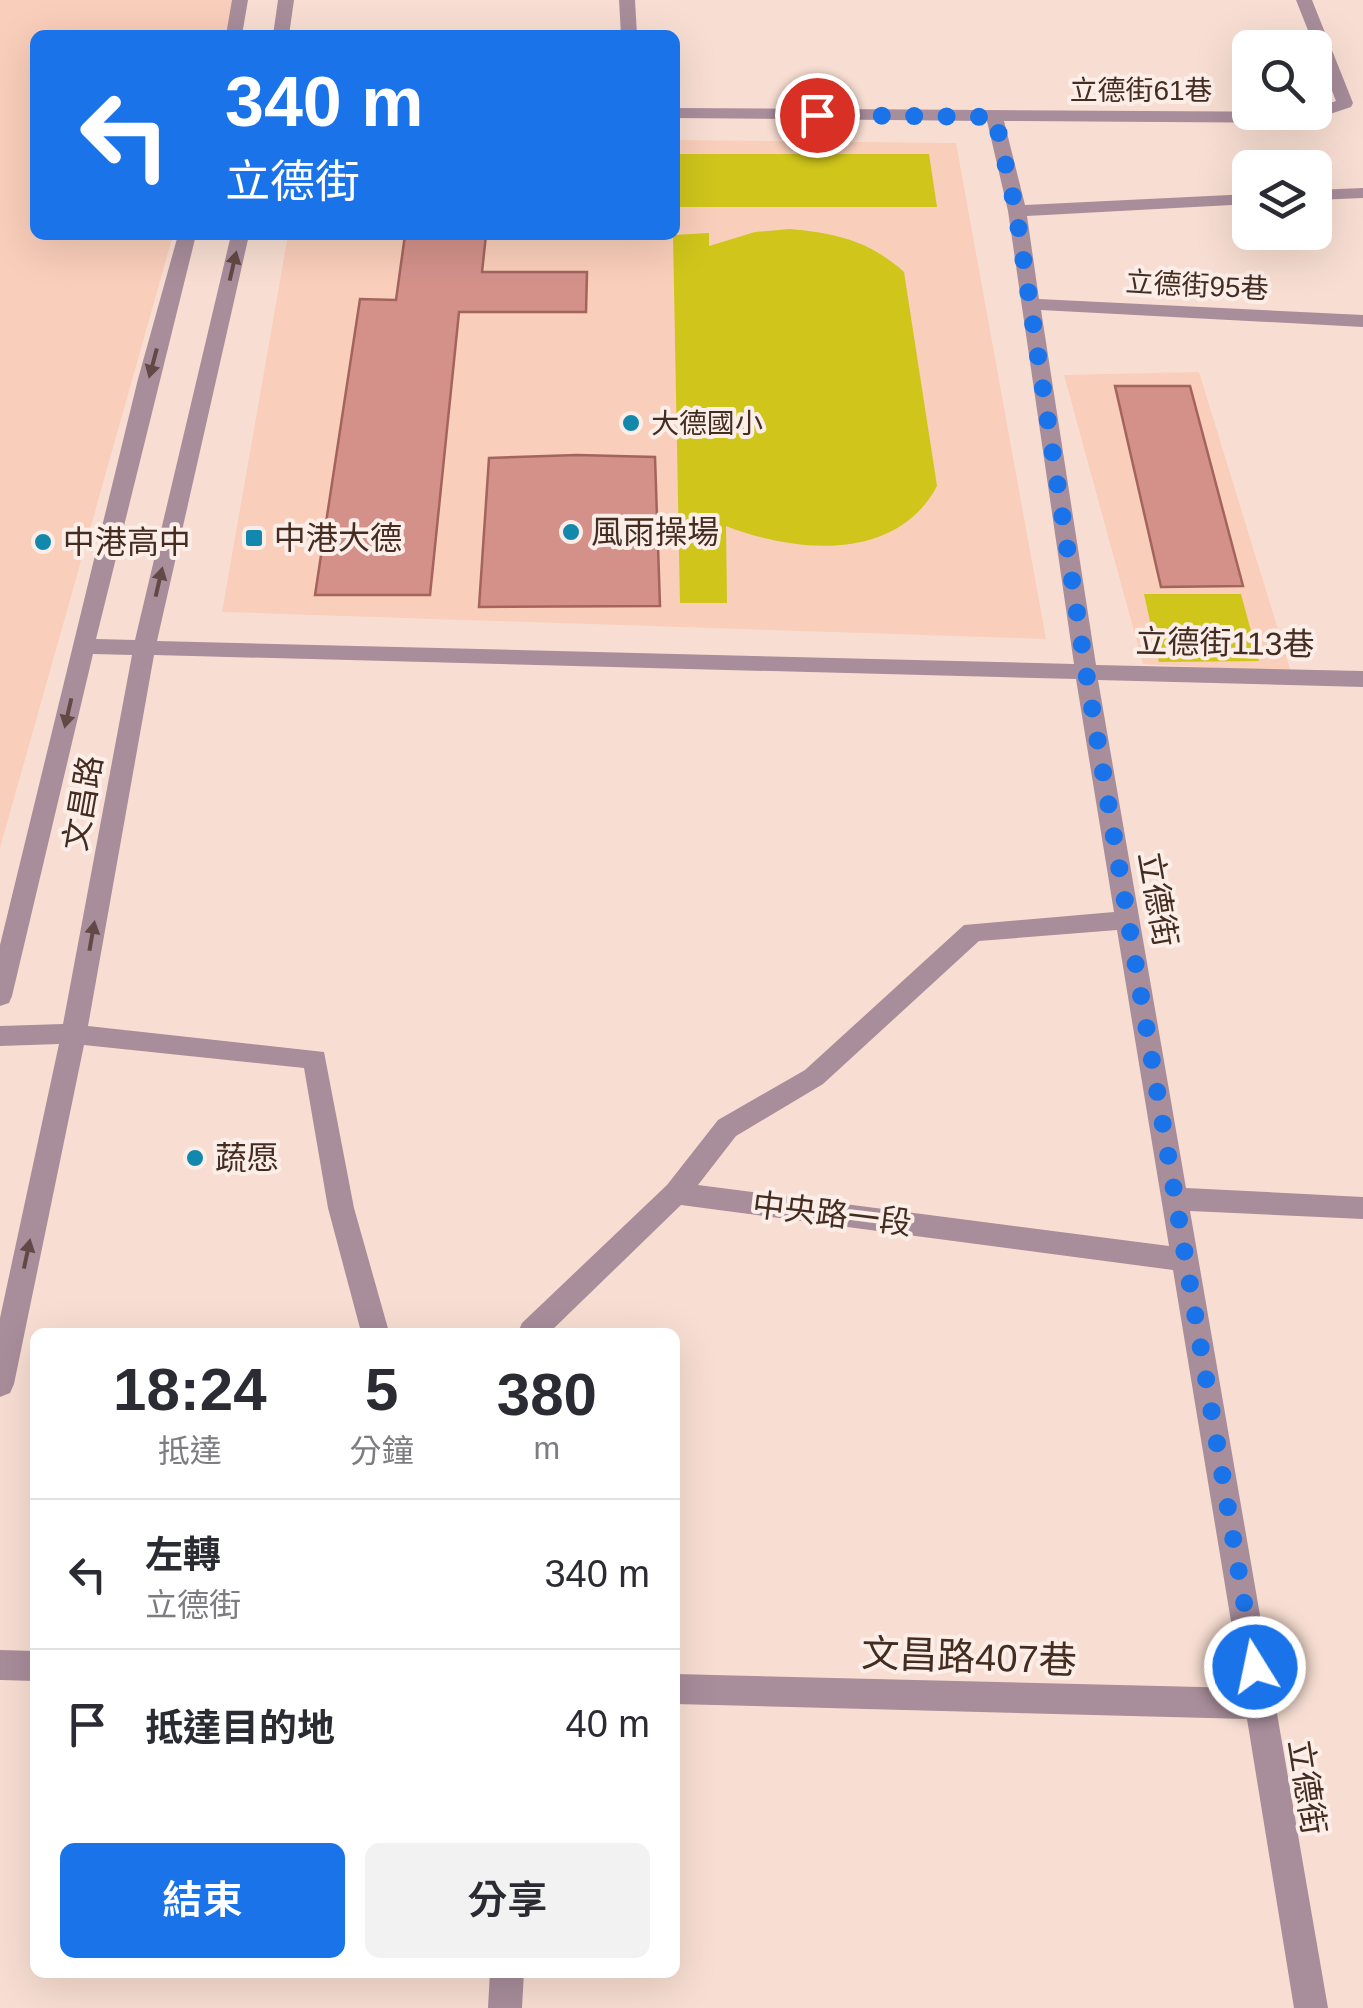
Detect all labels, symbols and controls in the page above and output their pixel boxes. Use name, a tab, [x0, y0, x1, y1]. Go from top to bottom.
map controls	[1232, 30, 1332, 250]
button: search	[1232, 30, 1332, 130]
text: 340 m	[225, 63, 423, 141]
icon: left	[60, 70, 190, 200]
pin	[775, 73, 860, 158]
street label: 立德街61巷	[1069, 75, 1213, 106]
icon: arrive	[790, 88, 845, 143]
button: layers	[1232, 150, 1332, 250]
text: 立德街	[225, 156, 360, 207]
one-way arrow	[226, 250, 241, 281]
street label: 立德街95巷	[1125, 266, 1269, 305]
one-way arrow	[144, 348, 160, 379]
place label: 大德國小	[651, 408, 763, 439]
marker: 大德國小	[620, 412, 642, 434]
place label: 風雨操場	[591, 514, 719, 550]
place label: 中港大德	[274, 520, 402, 556]
marker: 風雨操場	[560, 521, 582, 543]
place label: 中港高中	[63, 524, 191, 560]
marker: 中港大德	[243, 527, 265, 549]
marker: 中港高中	[32, 531, 54, 553]
one-way arrow	[152, 566, 167, 597]
street label: 立德街113巷	[1135, 623, 1315, 663]
one-way arrow	[60, 698, 75, 729]
street label: 文昌路	[57, 753, 109, 853]
street label: 立德街	[1132, 849, 1184, 949]
one-way arrow	[85, 920, 100, 951]
place label: 蔬愿	[215, 1140, 279, 1176]
marker: 蔬愿	[184, 1147, 206, 1169]
street label: 中央路一段	[750, 1186, 914, 1242]
one-way arrow	[20, 1239, 36, 1270]
text: 18:24	[113, 1356, 267, 1423]
text: 5	[365, 1356, 398, 1423]
text: 380	[497, 1361, 597, 1428]
text: m	[533, 1430, 560, 1466]
text: 抵達	[158, 1433, 222, 1469]
text: 分鐘	[350, 1433, 414, 1469]
text: 左轉	[145, 1534, 221, 1576]
icon: left	[60, 1547, 115, 1602]
text: 340 m	[544, 1553, 650, 1595]
text: 立德街	[145, 1587, 241, 1623]
position arrow	[1203, 1615, 1307, 1719]
street label: 文昌路407巷	[861, 1632, 1077, 1682]
icon: arrive	[60, 1697, 115, 1752]
text: 40 m	[566, 1703, 650, 1745]
text: 抵達目的地	[145, 1707, 335, 1749]
street label: 立德街	[1282, 1737, 1332, 1837]
button: 結束	[60, 1843, 345, 1958]
button: 分享	[365, 1843, 650, 1958]

